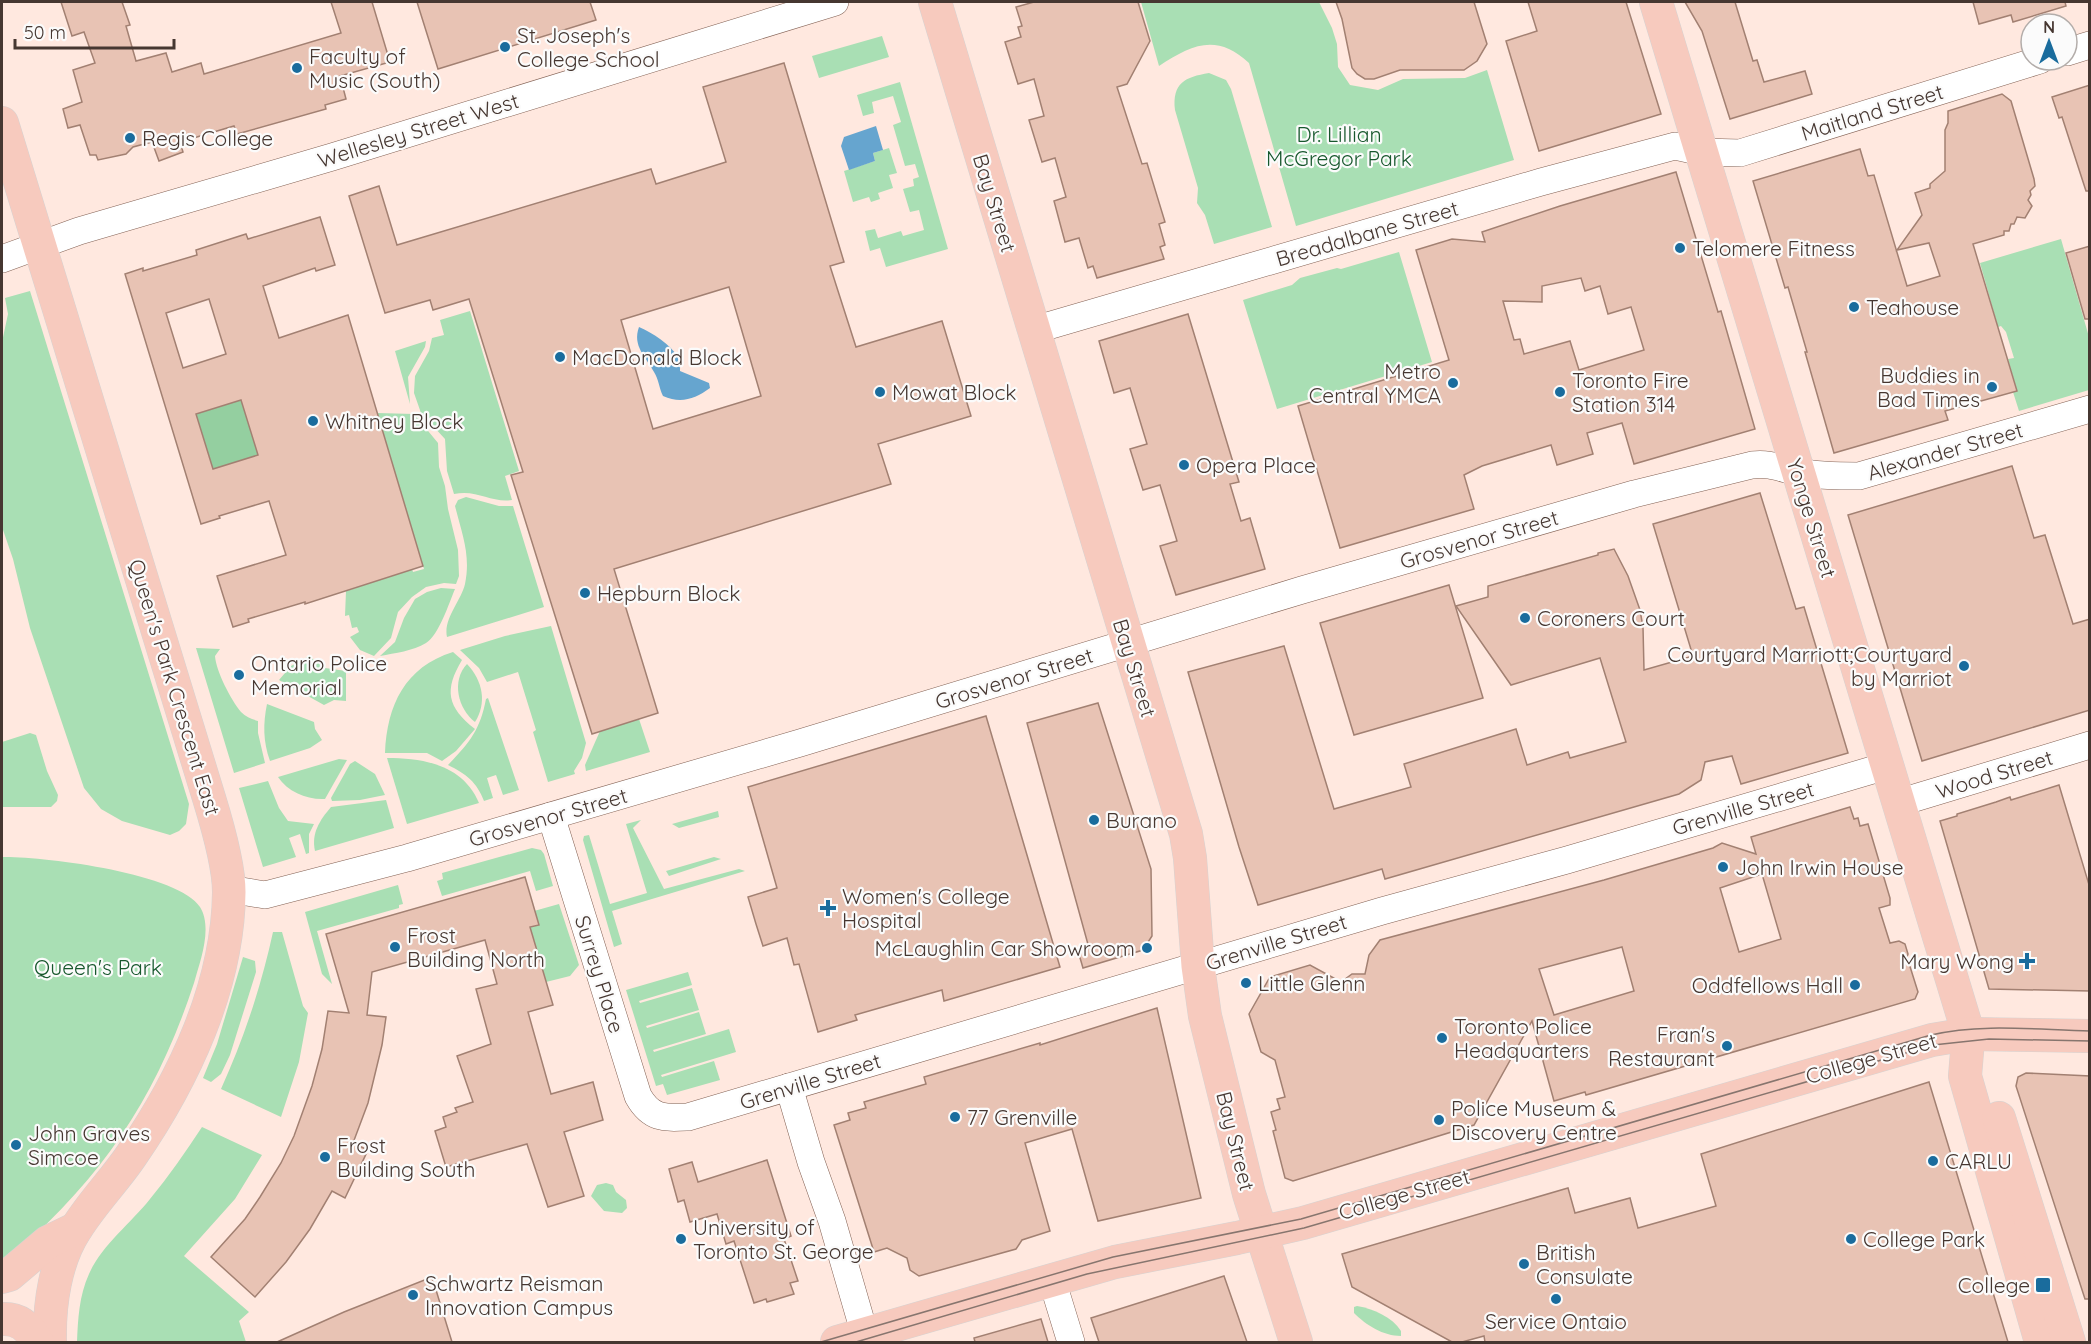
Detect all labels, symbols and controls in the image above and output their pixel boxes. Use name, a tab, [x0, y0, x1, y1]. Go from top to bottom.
scale bar	[15, 12, 174, 50]
north arrow	[2019, 12, 2079, 72]
text: N	[2043, 17, 2055, 37]
text: 50 m	[24, 21, 66, 44]
place label: St. Joseph's College School	[517, 22, 660, 72]
marker: St. Joseph's College School	[498, 40, 512, 54]
place label: Faculty of Music (South)	[309, 43, 440, 93]
marker: Faculty of Music (South)	[290, 61, 304, 75]
street label: Maitland Street	[1798, 78, 1946, 146]
street label: Wellesley Street West	[314, 87, 522, 173]
park label: Dr. Lillian McGregor Park	[1266, 121, 1412, 171]
place label: Regis College	[142, 125, 273, 151]
marker: Regis College	[123, 131, 137, 145]
street label: Bay Street	[968, 151, 1022, 255]
street label: Breadalbane Street	[1273, 194, 1461, 272]
place label: Telomere Fitness	[1692, 235, 1855, 261]
marker: Telomere Fitness	[1673, 241, 1687, 255]
place label: Teahouse	[1866, 294, 1959, 320]
marker: Teahouse	[1847, 300, 1861, 314]
place label: MacDonald Block	[572, 344, 742, 370]
marker: MacDonald Block	[553, 350, 567, 364]
place label: Metro Central YMCA	[1309, 358, 1441, 408]
place label: Buddies in Bad Times	[1877, 362, 1980, 412]
place label: Toronto Fire Station 314	[1572, 367, 1689, 417]
marker: Metro Central YMCA	[1446, 376, 1460, 390]
place label: Mowat Block	[892, 379, 1017, 405]
marker: Buddies in Bad Times	[1985, 380, 1999, 394]
marker: Mowat Block	[873, 385, 887, 399]
marker: Toronto Fire Station 314	[1553, 385, 1567, 399]
place label: Whitney Block	[325, 408, 463, 434]
marker: Whitney Block	[306, 414, 320, 428]
street label: Alexander Street	[1864, 416, 2026, 486]
place label: Opera Place	[1196, 452, 1316, 478]
street label: Yonge Street	[1782, 455, 1842, 581]
marker: Opera Place	[1177, 458, 1191, 472]
street label: Grosvenor Street	[1397, 504, 1561, 574]
street label: Queen's Park Crescent East	[124, 556, 226, 818]
place label: Hepburn Block	[597, 580, 740, 606]
marker: Hepburn Block	[578, 586, 592, 600]
place label: Coroners Court	[1537, 605, 1685, 631]
marker: Coroners Court	[1518, 611, 1532, 625]
street label: Bay Street	[1108, 616, 1162, 720]
place label: Courtyard Marriott;Courtyard by Marriot	[1667, 641, 1952, 691]
street label: Grosvenor Street	[932, 642, 1096, 714]
place label: Ontario Police Memorial	[251, 650, 387, 700]
marker: Courtyard Marriott;Courtyard by Marriot	[1957, 659, 1971, 673]
marker: Ontario Police Memorial	[232, 668, 246, 682]
street label: Wood Street	[1932, 744, 2056, 804]
street label: Grenville Street	[1669, 775, 1817, 841]
street label: Grosvenor Street	[466, 782, 630, 852]
place label: Burano	[1106, 807, 1177, 833]
marker: Burano	[1087, 813, 1101, 827]
place label: John Irwin House	[1735, 854, 1904, 880]
marker: John Irwin House	[1716, 860, 1730, 874]
place label: Women's College Hospital	[842, 883, 1010, 933]
marker: Women's College Hospital	[819, 899, 837, 917]
street label: Grenville Street	[1202, 908, 1350, 976]
street label: Surrey Place	[570, 912, 630, 1036]
place label: Frost Building North	[407, 922, 545, 972]
place label: McLaughlin Car Showroom	[874, 935, 1135, 961]
marker: Frost Building North	[388, 940, 402, 954]
marker: McLaughlin Car Showroom	[1140, 941, 1154, 955]
place label: Mary Wong	[1900, 948, 2014, 974]
marker: Mary Wong	[2018, 952, 2036, 970]
park label: Queen's Park	[34, 954, 162, 980]
place label: Little Glenn	[1258, 970, 1365, 996]
place label: Oddfellows Hall	[1692, 972, 1843, 998]
marker: Little Glenn	[1239, 976, 1253, 990]
marker: Oddfellows Hall	[1848, 978, 1862, 992]
place label: Toronto Police Headquarters	[1454, 1013, 1592, 1063]
place label: Fran's Restaurant	[1608, 1021, 1715, 1071]
street label: College Street	[1802, 1027, 1940, 1089]
marker: Toronto Police Headquarters	[1435, 1031, 1449, 1045]
marker: Fran's Restaurant	[1720, 1039, 1734, 1053]
street label: Grenville Street	[736, 1047, 884, 1115]
street label: Bay Street	[1211, 1089, 1261, 1193]
place label: Police Museum & Discovery Centre	[1451, 1095, 1617, 1145]
place label: 77 Grenville	[967, 1104, 1077, 1130]
marker: 77 Grenville	[948, 1110, 962, 1124]
marker: Police Museum & Discovery Centre	[1432, 1113, 1446, 1127]
place label: John Graves Simcoe	[28, 1120, 150, 1170]
place label: Frost Building South	[337, 1132, 475, 1182]
marker: John Graves Simcoe	[9, 1138, 23, 1152]
place label: CARLU	[1945, 1148, 2012, 1174]
marker: Frost Building South	[318, 1150, 332, 1164]
marker: CARLU	[1926, 1154, 1940, 1168]
street label: College Street	[1335, 1163, 1473, 1225]
place label: University of Toronto St. George	[693, 1214, 874, 1264]
place label: College Park	[1863, 1226, 1985, 1252]
marker: University of Toronto St. George	[674, 1232, 688, 1246]
marker: College Park	[1844, 1232, 1858, 1246]
place label: British Consulate	[1536, 1239, 1633, 1289]
marker: British Consulate	[1517, 1257, 1531, 1271]
place label: Schwartz Reisman Innovation Campus	[425, 1270, 613, 1320]
place label: College	[1958, 1272, 2030, 1298]
marker: College	[2034, 1276, 2052, 1294]
marker: Schwartz Reisman Innovation Campus	[406, 1288, 420, 1302]
marker: Service Ontaio	[1549, 1292, 1563, 1306]
place label: Service Ontaio	[1485, 1308, 1627, 1334]

